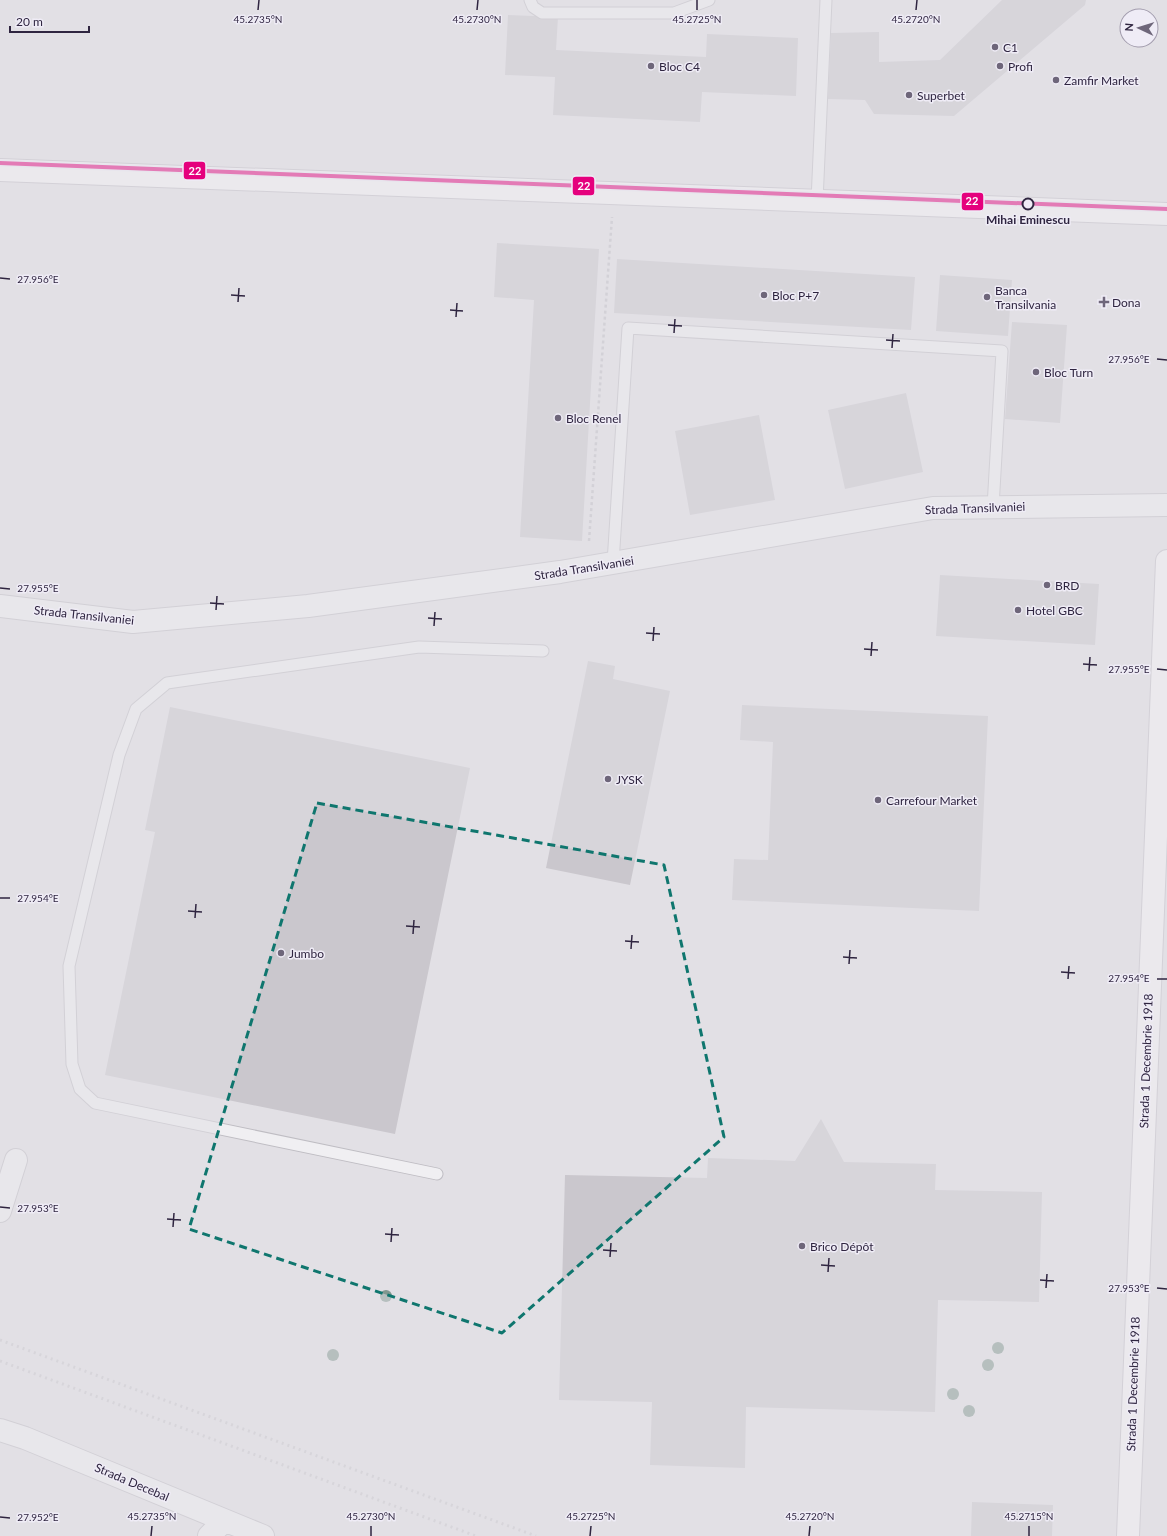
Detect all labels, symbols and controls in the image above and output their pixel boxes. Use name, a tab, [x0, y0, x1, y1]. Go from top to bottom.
scale bar	[10, 8, 89, 34]
north arrow	[1119, 8, 1159, 48]
text: 45.2735°N	[234, 13, 282, 25]
text: 45.2730°N	[453, 13, 501, 25]
text: 45.2725°N	[673, 13, 721, 25]
text: 45.2720°N	[892, 13, 940, 25]
text: 20 m	[16, 14, 43, 29]
text: N	[1122, 23, 1135, 32]
place label: C1	[1003, 40, 1018, 55]
marker: C1	[990, 42, 1000, 52]
place label: Bloc C4	[659, 59, 700, 74]
place label: Profi	[1008, 59, 1033, 74]
marker: Bloc C4	[646, 61, 656, 71]
marker: Profi	[995, 61, 1005, 71]
place label: Zamfir Market	[1064, 73, 1139, 88]
marker: Zamfir Market	[1051, 75, 1061, 85]
place label: Superbet	[917, 88, 966, 103]
marker: Superbet	[904, 90, 914, 100]
line badge: 22	[183, 161, 206, 180]
text: 22	[189, 164, 201, 177]
line badge: 22	[572, 176, 595, 196]
text: 22	[578, 179, 590, 192]
line badge: 22	[961, 192, 984, 211]
text: 22	[966, 194, 978, 207]
marker: Mihai Eminescu	[1021, 197, 1035, 211]
place label: Mihai Eminescu	[986, 212, 1070, 227]
text: 27.956°E	[17, 273, 59, 285]
place label: Banca Transilvania	[995, 283, 1056, 312]
place label: Bloc P+7	[772, 288, 819, 303]
marker: Bloc P+7	[759, 290, 769, 300]
marker: Banca Transilvania	[982, 292, 992, 302]
place label: Dona	[1112, 295, 1141, 310]
marker: Dona	[1099, 297, 1109, 307]
text: 27.956°E	[1108, 353, 1150, 365]
place label: Bloc Turn	[1044, 365, 1093, 380]
marker: Bloc Turn	[1031, 367, 1041, 377]
place label: Bloc Renel	[566, 411, 621, 426]
marker: Bloc Renel	[553, 413, 563, 423]
street label: Strada Transilvaniei	[924, 499, 1026, 517]
street label: Strada Transilvaniei	[533, 553, 635, 583]
place label: BRD	[1055, 578, 1079, 593]
marker: BRD	[1042, 580, 1052, 590]
text: 27.955°E	[17, 582, 59, 594]
street label: Strada Transilvaniei	[33, 602, 135, 628]
place label: Hotel GBC	[1026, 603, 1083, 618]
marker: Hotel GBC	[1013, 605, 1023, 615]
text: 27.955°E	[1108, 663, 1150, 675]
place label: JYSK	[616, 772, 643, 787]
marker: JYSK	[603, 774, 613, 784]
place label: Carrefour Market	[886, 793, 978, 808]
marker: Carrefour Market	[873, 795, 883, 805]
text: 27.954°E	[17, 892, 59, 904]
place label: Jumbo	[289, 946, 324, 961]
marker: Jumbo	[276, 948, 286, 958]
text: 27.954°E	[1108, 972, 1150, 984]
street label: Strada 1 Decembrie 1918	[1136, 993, 1156, 1129]
text: 27.953°E	[17, 1202, 59, 1214]
place label: Brico Dépôt	[810, 1239, 874, 1254]
marker: Brico Dépôt	[797, 1241, 807, 1251]
text: 27.953°E	[1108, 1282, 1150, 1294]
street label: Strada 1 Decembrie 1918	[1123, 1316, 1143, 1452]
street label: Strada Decebal	[93, 1460, 171, 1504]
text: 45.2735°N	[128, 1510, 176, 1522]
text: 45.2730°N	[347, 1510, 395, 1522]
text: 45.2725°N	[567, 1510, 615, 1522]
text: 45.2720°N	[786, 1510, 834, 1522]
text: 45.2715°N	[1005, 1510, 1053, 1522]
text: 27.952°E	[17, 1511, 59, 1523]

